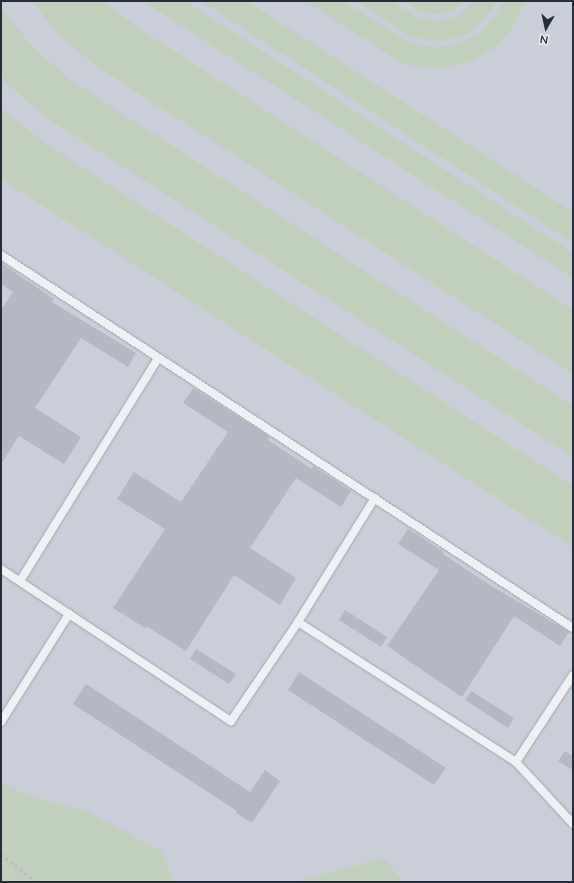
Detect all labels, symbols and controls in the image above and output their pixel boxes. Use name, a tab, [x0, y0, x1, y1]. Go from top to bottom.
north arrow	[526, 8, 566, 48]
text: N	[539, 32, 549, 47]

